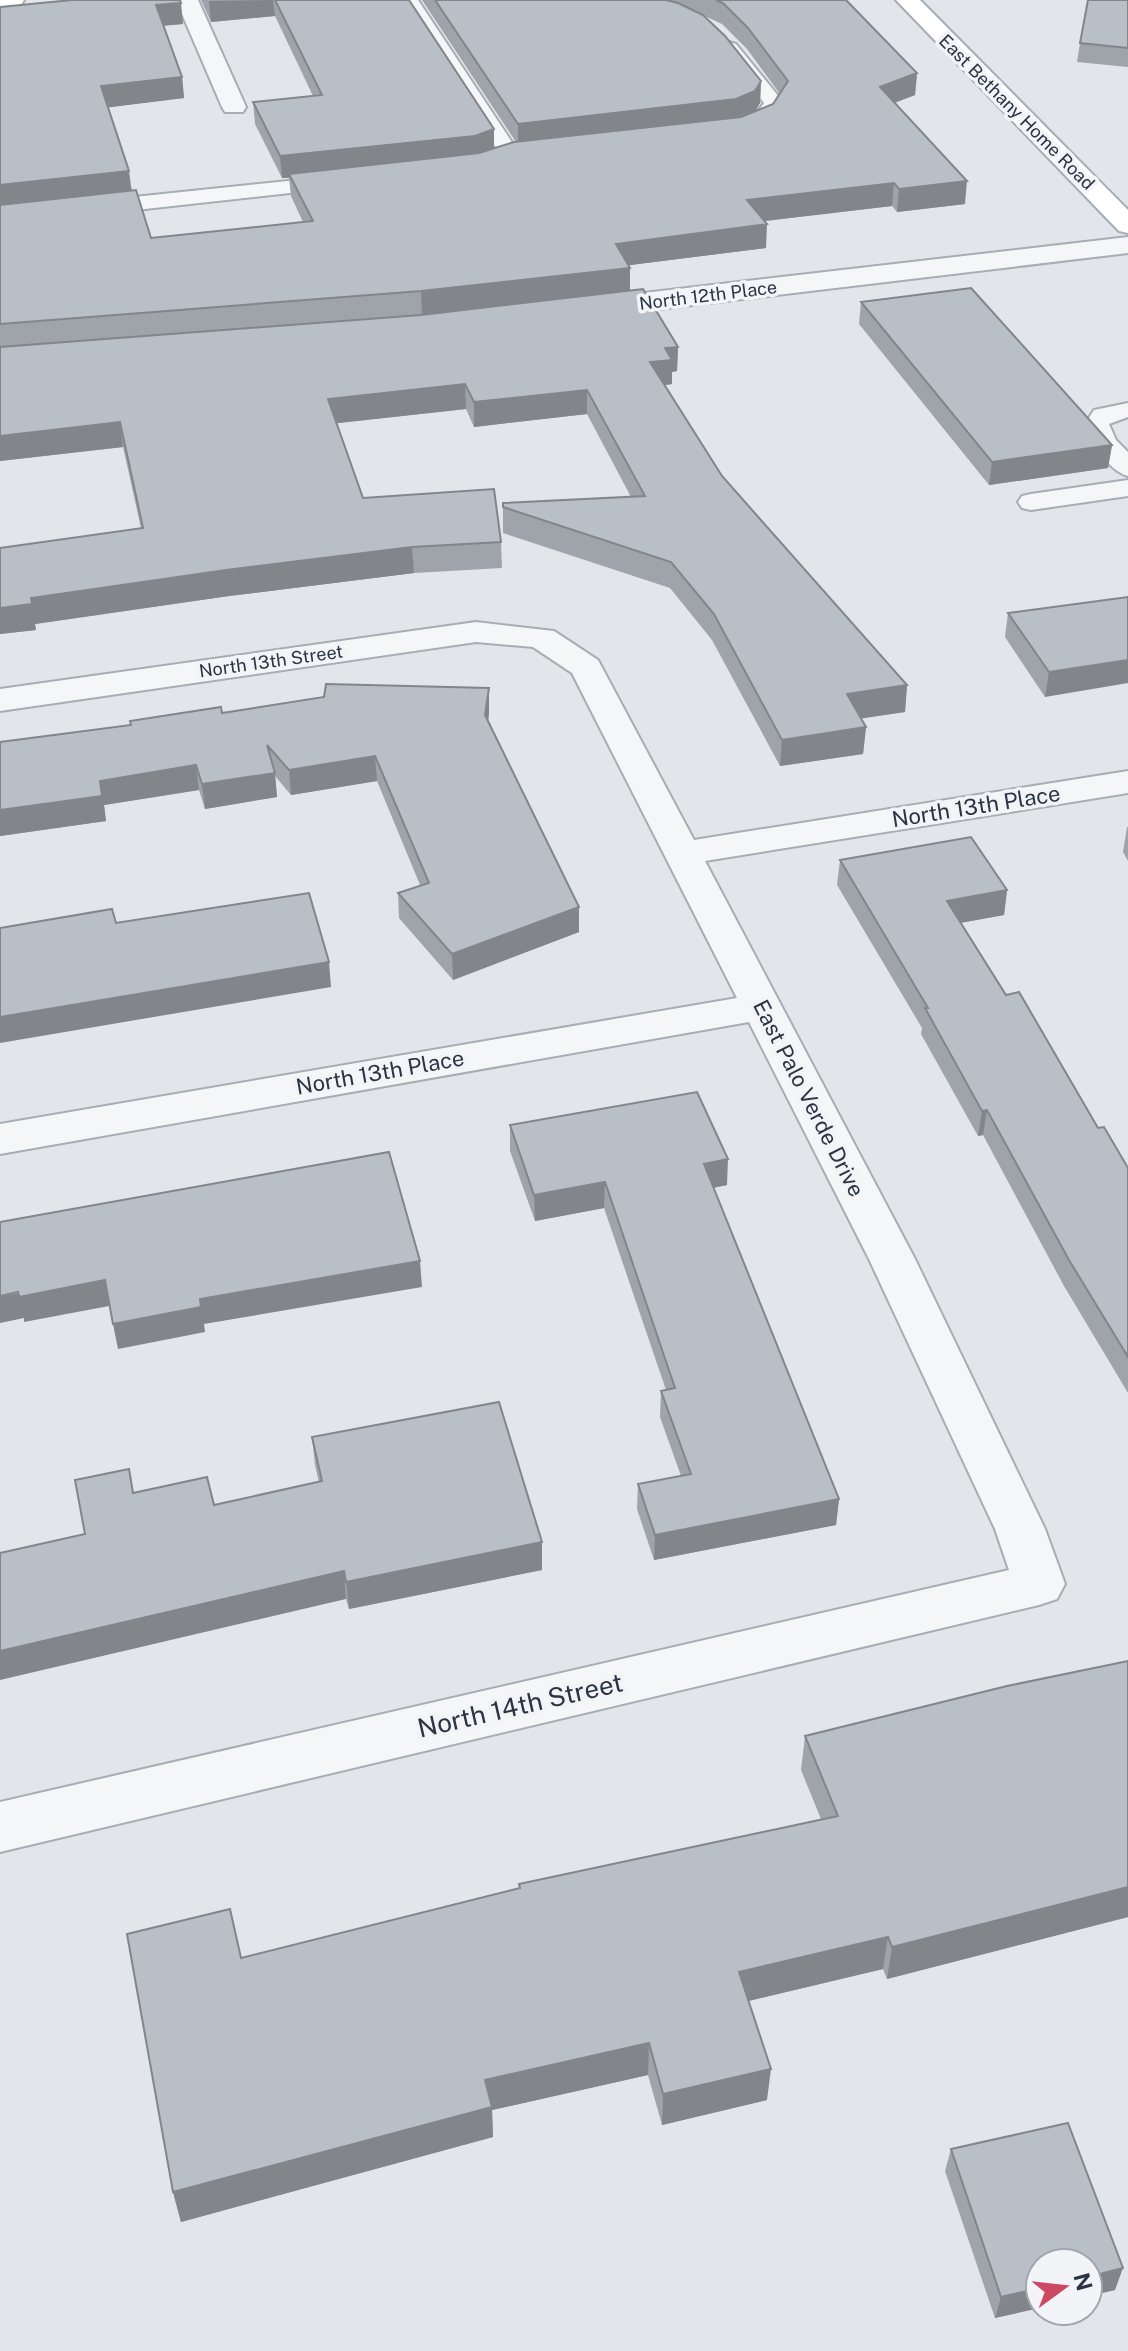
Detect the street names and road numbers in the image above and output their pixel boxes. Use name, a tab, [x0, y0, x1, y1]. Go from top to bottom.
street label: East Bethany Home Road	[935, 30, 1099, 194]
street label: North 12th Place	[638, 276, 778, 314]
street label: North 13th Street	[198, 641, 344, 681]
street label: North 13th Place	[890, 780, 1062, 832]
street label: East Palo Verde Drive	[748, 995, 870, 1201]
street label: North 13th Place	[294, 1044, 466, 1100]
street label: North 14th Street	[414, 1666, 626, 1744]

